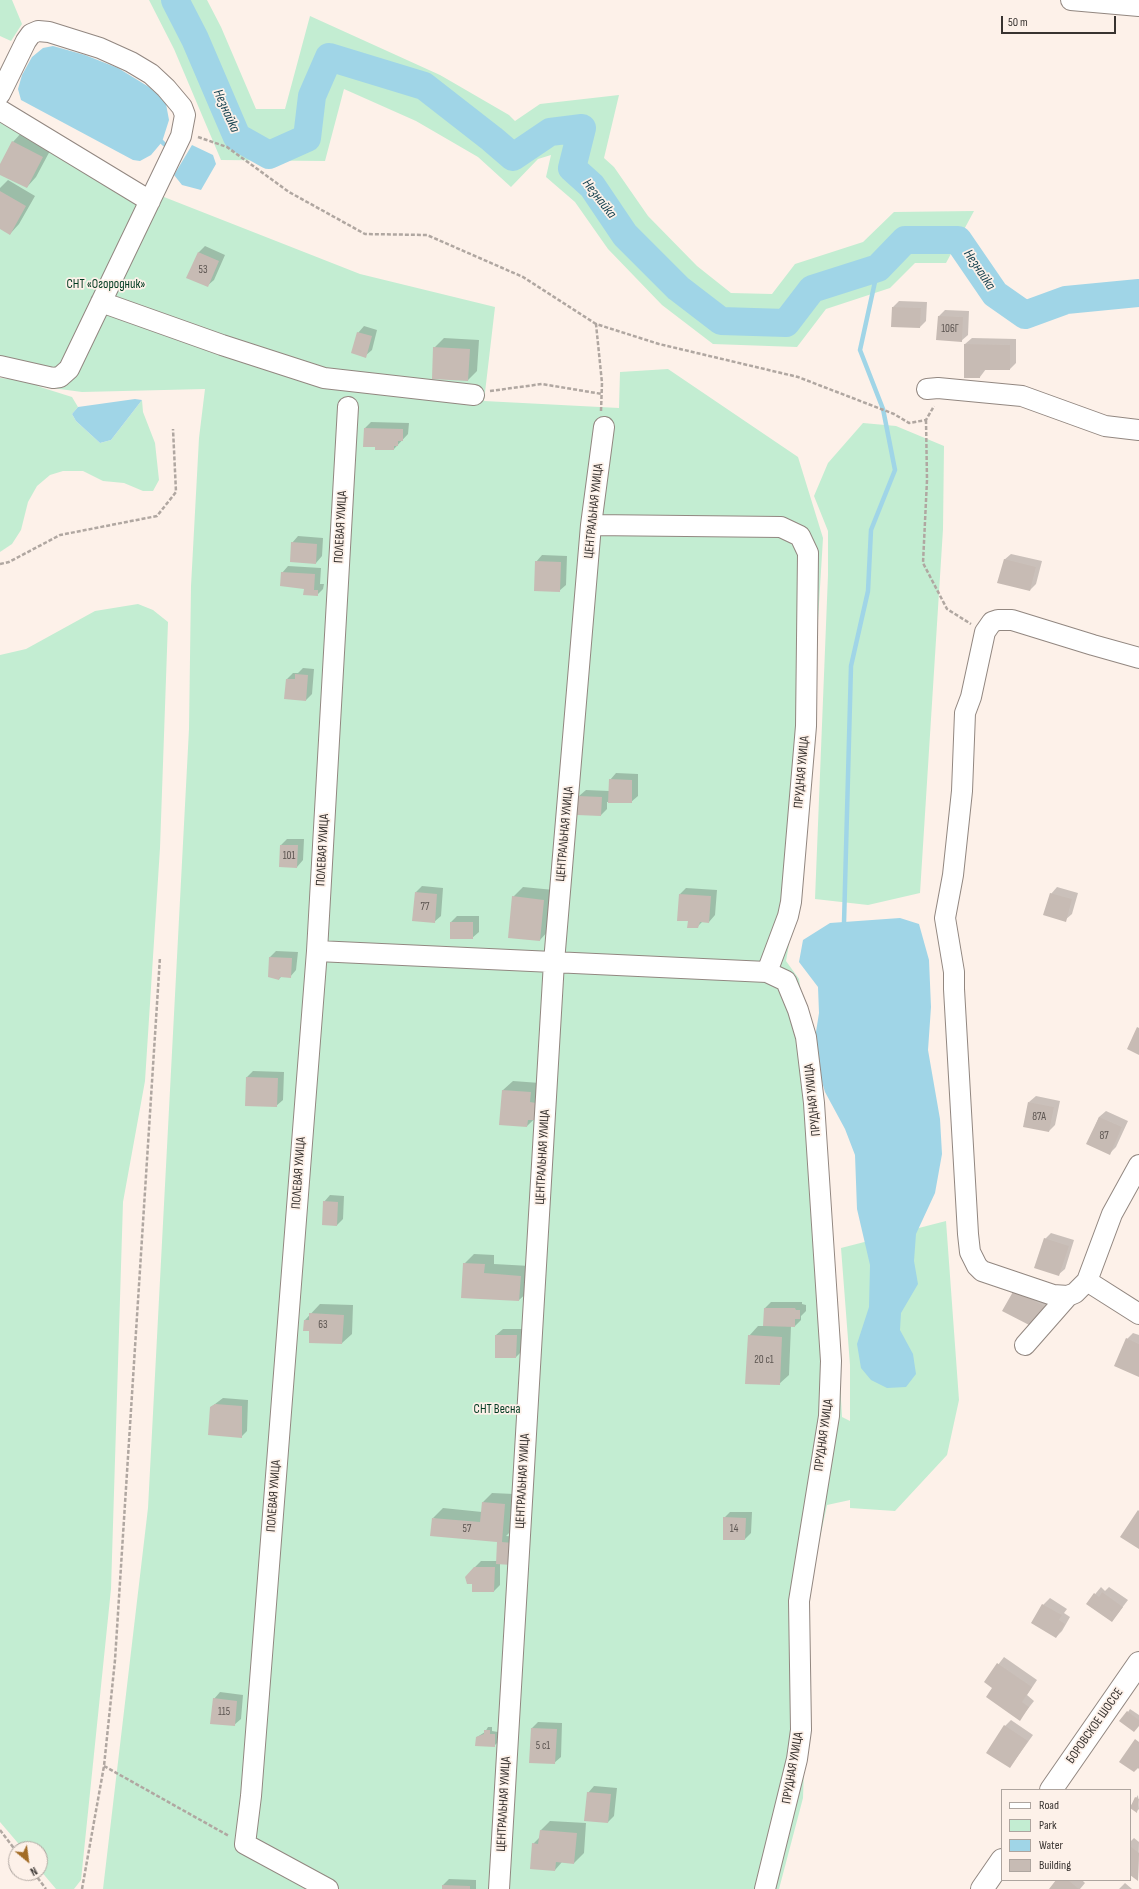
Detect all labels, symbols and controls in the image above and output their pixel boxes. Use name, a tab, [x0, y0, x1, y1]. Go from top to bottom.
scale bar	[1003, 8, 1118, 34]
text: 50 m	[1008, 15, 1028, 30]
water label: Незнайка	[209, 87, 243, 135]
water label: Незнайка	[578, 176, 620, 222]
water label: Незнайка	[959, 247, 999, 293]
house number: 53	[198, 263, 208, 277]
park label: СНТ «Огородник»	[66, 277, 146, 293]
house number: 106Г	[941, 322, 959, 336]
street label: ЦЕНТРАЛЬНАЯ УЛИЦА	[581, 463, 607, 559]
street label: ПОЛЕВАЯ УЛИЦА	[331, 490, 351, 564]
street label: ПРУДНАЯ УЛИЦА	[791, 735, 813, 809]
street label: ЦЕНТРАЛЬНАЯ УЛИЦА	[553, 786, 577, 882]
street label: ПОЛЕВАЯ УЛИЦА	[313, 813, 333, 887]
house number: 101	[283, 849, 295, 863]
house number: 77	[421, 900, 429, 914]
street label: ПРУДНАЯ УЛИЦА	[801, 1063, 825, 1137]
street label: ЦЕНТРАЛЬНАЯ УЛИЦА	[533, 1109, 553, 1205]
house number: 87А	[1032, 1110, 1046, 1124]
house number: 87	[1099, 1129, 1109, 1143]
street label: ПОЛЕВАЯ УЛИЦА	[289, 1136, 309, 1210]
house number: 63	[318, 1318, 328, 1332]
house number: 20 с1	[754, 1353, 774, 1367]
street label: ПРУДНАЯ УЛИЦА	[811, 1398, 837, 1472]
park label: СНТ Весна	[474, 1402, 520, 1418]
street label: ЦЕНТРАЛЬНАЯ УЛИЦА	[513, 1433, 533, 1529]
street label: ПОЛЕВАЯ УЛИЦА	[264, 1459, 284, 1533]
house number: 57	[463, 1522, 471, 1536]
house number: 14	[730, 1522, 738, 1536]
street label: БОРОВСКОЕ ШОССЕ	[1063, 1685, 1127, 1767]
house number: 115	[218, 1705, 230, 1719]
street label: ПРУДНАЯ УЛИЦА	[779, 1731, 807, 1805]
house number: 5 с1	[536, 1739, 550, 1753]
street label: ЦЕНТРАЛЬНАЯ УЛИЦА	[494, 1756, 514, 1852]
legend	[1001, 1789, 1131, 1881]
text: Road	[1039, 1798, 1059, 1813]
text: Park	[1039, 1818, 1057, 1833]
text: Water	[1039, 1838, 1063, 1853]
north arrow	[8, 1841, 48, 1881]
text: Building	[1039, 1858, 1071, 1873]
text: N	[28, 1864, 39, 1878]

